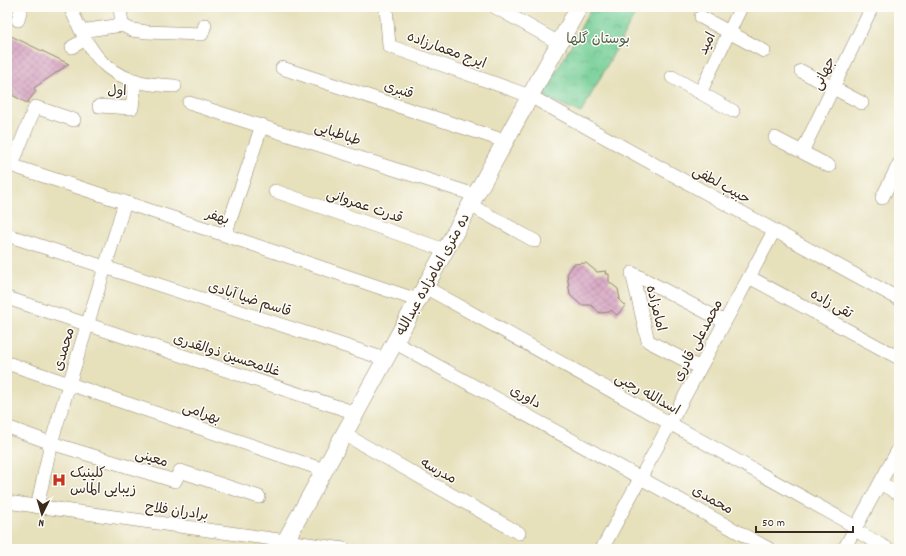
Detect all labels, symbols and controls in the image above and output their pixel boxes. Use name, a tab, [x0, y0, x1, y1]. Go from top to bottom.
street label: ایرج معمارزاده	[404, 27, 489, 74]
street label: امید	[694, 29, 722, 59]
park label: بوستان گلها	[566, 30, 630, 50]
street label: جهانی	[808, 54, 842, 94]
street label: قنبری	[381, 77, 416, 105]
street label: اول	[107, 82, 127, 102]
street label: طباطبایی	[312, 118, 363, 152]
street label: حبیب لطفی	[688, 162, 754, 210]
street label: قدرت عمروانی	[323, 184, 405, 229]
street label: بهفر	[202, 204, 232, 231]
street label: ده متری امامزاده عبدالله	[392, 210, 476, 340]
street label: قاسم ضیا آبادی	[205, 277, 293, 323]
street label: امامزاده	[640, 283, 670, 334]
street label: تقی زاده	[806, 285, 857, 325]
street label: محمدعلی قادری	[669, 296, 729, 386]
street label: محمدی	[49, 325, 81, 374]
street label: غلامحسین ذوالقدری	[170, 329, 283, 383]
street label: اسدالله رجبی	[611, 369, 683, 421]
street label: داوری	[506, 381, 544, 414]
street label: بهرامی	[180, 398, 223, 430]
street label: معینی	[132, 444, 170, 473]
street label: مدرسه	[416, 454, 460, 490]
place label: کلینیک زیبایی الماس	[70, 464, 136, 500]
hospital icon: کلینیک زیبایی الماس	[51, 472, 67, 488]
street label: محمدی	[688, 481, 736, 520]
north arrow	[22, 494, 62, 534]
street label: برادران فلاح	[144, 498, 210, 526]
scale bar	[756, 508, 853, 534]
text: N	[37, 514, 45, 530]
text: 50 m	[762, 515, 785, 532]

